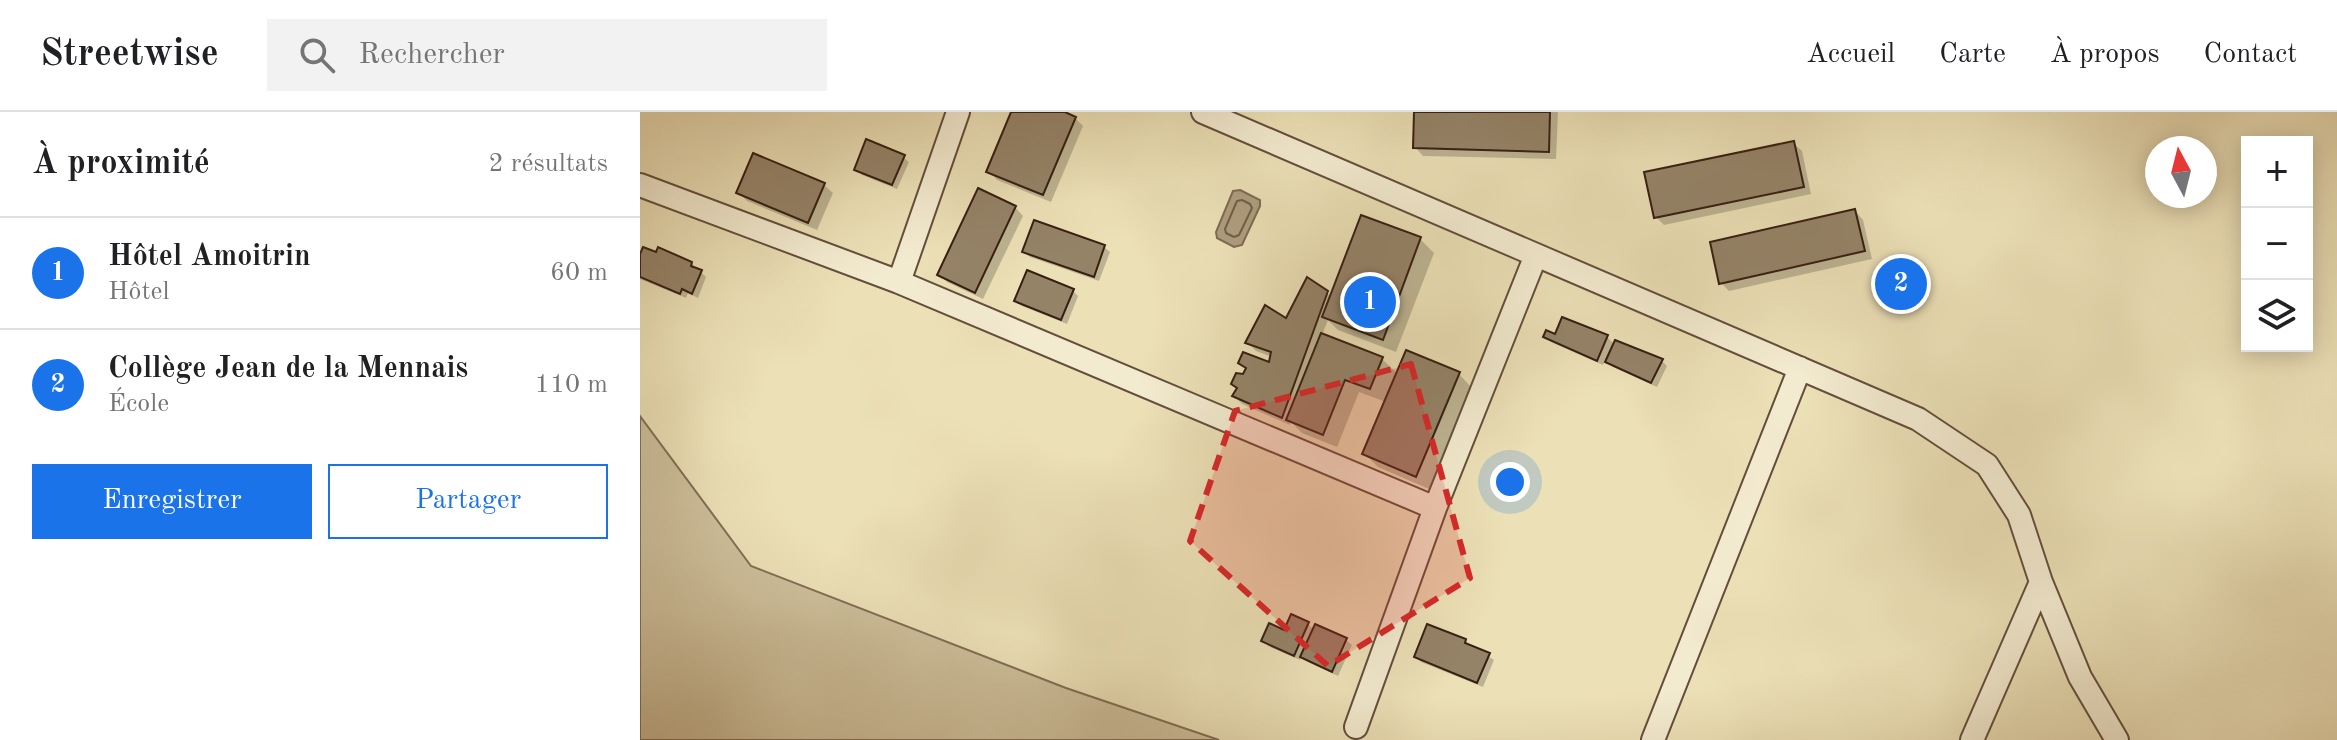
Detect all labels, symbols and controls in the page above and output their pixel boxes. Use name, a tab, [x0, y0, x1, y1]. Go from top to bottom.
search box	[267, 19, 827, 91]
icon: search	[295, 33, 339, 77]
text: Streetwise	[40, 36, 219, 74]
text: Rechercher	[359, 40, 505, 70]
text: Accueil	[1806, 41, 1895, 69]
text: Carte	[1939, 41, 2006, 69]
text: À propos	[2050, 41, 2160, 69]
text: Contact	[2204, 41, 2297, 69]
north arrow	[2145, 136, 2217, 208]
map controls	[2241, 136, 2313, 352]
button: +	[2241, 136, 2313, 208]
text: À proximité	[32, 147, 210, 181]
text: 2 résultats	[489, 151, 608, 177]
button: −	[2241, 208, 2313, 280]
text: Hôtel Amoitrin	[108, 242, 311, 272]
pin: 2	[1875, 254, 1927, 314]
text: 1	[50, 260, 66, 286]
text: 60 m	[550, 260, 608, 286]
pin: 1	[1344, 272, 1396, 332]
text: Hôtel	[108, 279, 169, 305]
button: layers	[2241, 280, 2313, 352]
text: Collège Jean de la Mennais	[108, 354, 468, 384]
text: 2	[50, 372, 66, 398]
text: 110 m	[535, 372, 608, 398]
text: École	[108, 391, 169, 417]
your location	[1490, 462, 1530, 502]
button: Enregistrer	[32, 464, 312, 539]
button: Partager	[328, 464, 608, 539]

